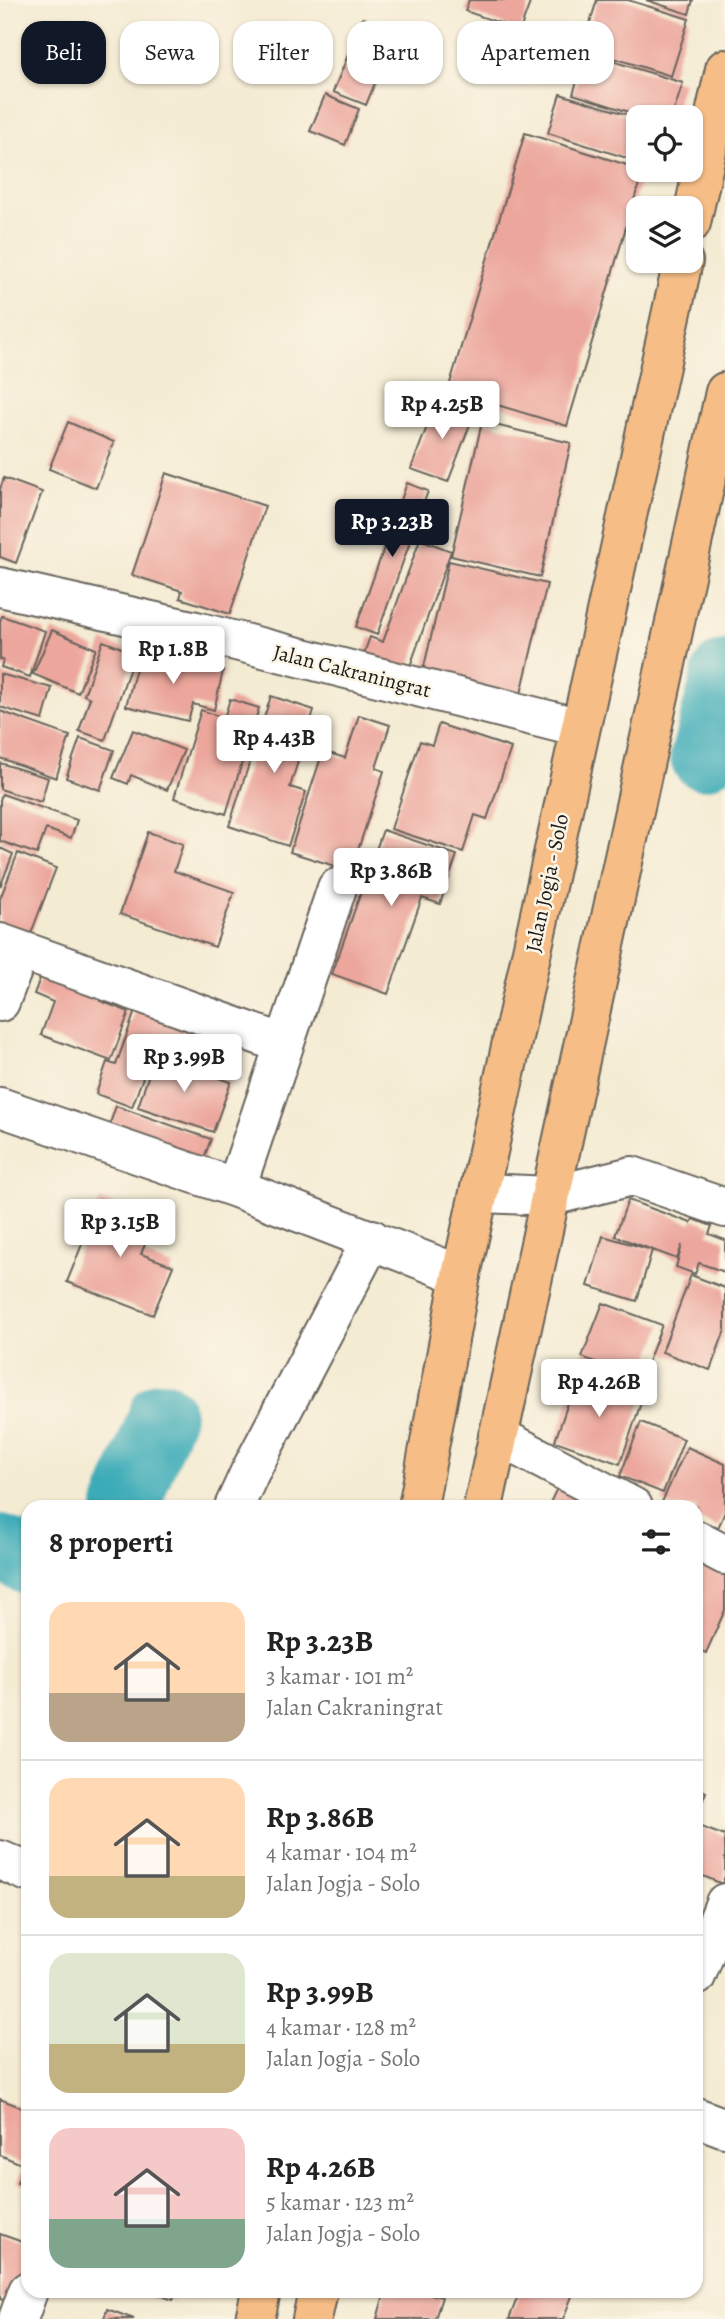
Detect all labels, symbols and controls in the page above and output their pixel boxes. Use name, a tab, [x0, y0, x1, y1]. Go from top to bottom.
chip: Beli	[21, 21, 106, 84]
chip: Sewa	[120, 21, 219, 84]
chip: Filter	[233, 21, 333, 84]
chip: Baru	[347, 21, 443, 84]
chip: Apartemen	[457, 21, 614, 84]
map controls	[626, 105, 703, 273]
button: locate	[626, 105, 703, 182]
button: layers	[626, 196, 703, 273]
pin: Rp 4.25B	[370, 382, 514, 441]
text: Rp 4.25B	[400, 388, 484, 419]
pin: Rp 3.23B	[320, 500, 464, 559]
text: Rp 3.23B	[351, 506, 433, 537]
pin: Rp 1.8B	[108, 626, 238, 686]
text: Rp 1.8B	[138, 633, 208, 664]
street label: Jalan Cakraningrat	[270, 638, 434, 704]
pin: Rp 4.43B	[202, 716, 346, 775]
text: Rp 4.43B	[233, 722, 315, 753]
street label: Jalan Jogja - Solo	[519, 811, 575, 955]
pin: Rp 3.86B	[319, 848, 463, 908]
text: Rp 3.86B	[349, 855, 433, 886]
pin: Rp 3.99B	[112, 1034, 256, 1094]
text: Rp 3.99B	[143, 1041, 225, 1072]
pin: Rp 3.15B	[48, 1200, 192, 1259]
text: Rp 3.15B	[80, 1206, 160, 1237]
pin: Rp 4.26B	[527, 1360, 671, 1419]
text: Rp 4.26B	[557, 1366, 641, 1397]
text: 8 properti	[49, 1522, 173, 1562]
icon: filters	[637, 1523, 675, 1561]
text: Rp 3.23B	[266, 1621, 373, 1661]
icon: home	[105, 1630, 189, 1714]
text: 3 kamar · 101 m²	[266, 1661, 413, 1692]
text: Jalan Cakraningrat	[266, 1692, 443, 1723]
text: Rp 3.86B	[266, 1797, 374, 1837]
icon: home	[105, 1806, 189, 1890]
text: 4 kamar · 104 m²	[266, 1837, 417, 1868]
text: Jalan Jogja - Solo	[266, 1868, 420, 1899]
text: Rp 3.99B	[266, 1972, 374, 2012]
icon: home	[105, 1981, 189, 2065]
text: 4 kamar · 128 m²	[266, 2012, 416, 2043]
text: Jalan Jogja - Solo	[266, 2043, 420, 2074]
text: Rp 4.26B	[266, 2147, 376, 2187]
icon: home	[105, 2156, 189, 2240]
text: 5 kamar · 123 m²	[266, 2187, 414, 2218]
text: Jalan Jogja - Solo	[266, 2218, 420, 2249]

